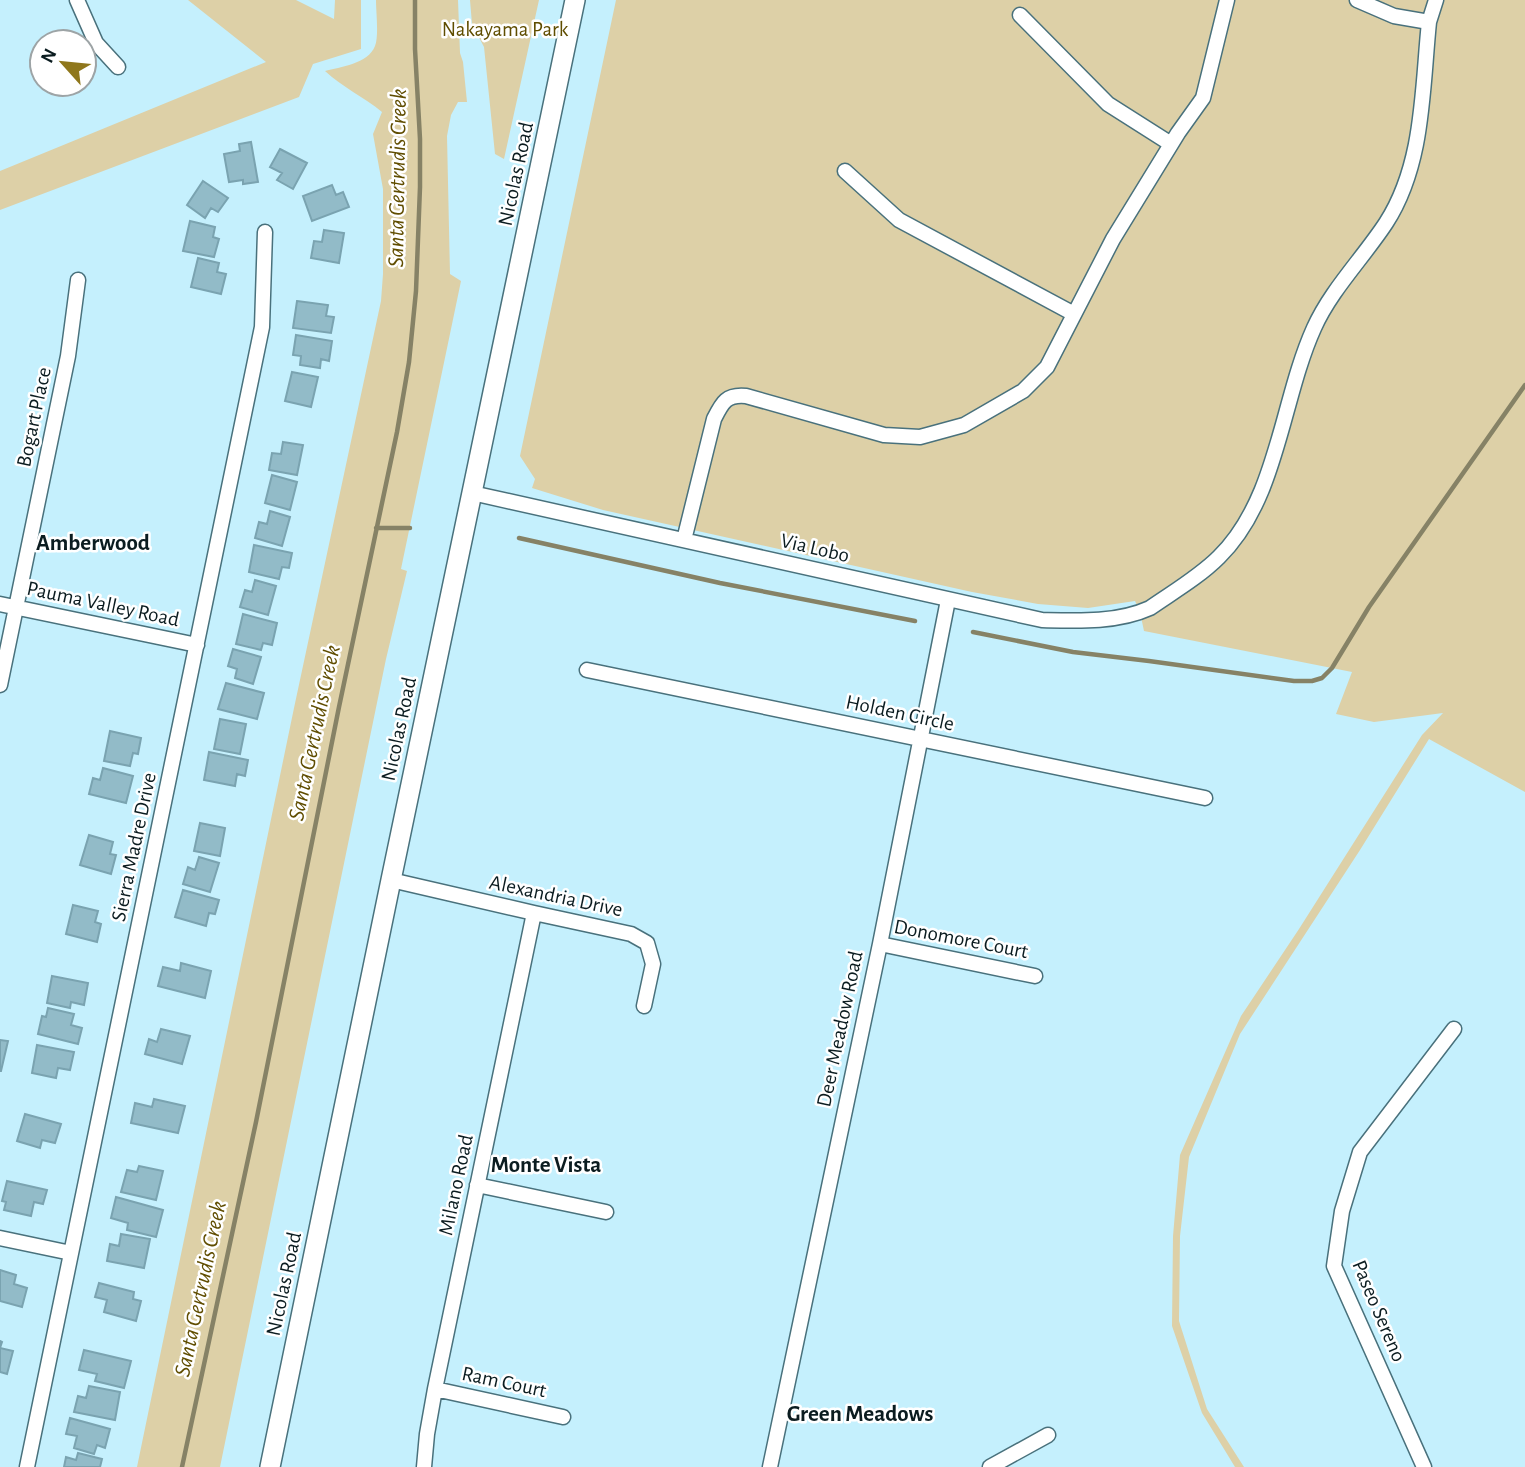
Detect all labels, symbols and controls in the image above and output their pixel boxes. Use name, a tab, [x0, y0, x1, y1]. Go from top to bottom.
park label: Nakayama Park	[442, 19, 569, 40]
north arrow	[28, 28, 98, 98]
text: N	[38, 46, 61, 66]
water label: Santa Gertrudis Creek	[385, 88, 411, 268]
street label: Nicolas Road	[495, 120, 537, 228]
street label: Bogart Place	[13, 365, 55, 469]
street label: Via Lobo	[779, 530, 851, 566]
district label: Amberwood	[36, 532, 150, 555]
street label: Pauma Valley Road	[25, 578, 181, 630]
water label: Santa Gertrudis Creek	[285, 643, 345, 823]
street label: Nicolas Road	[378, 675, 420, 783]
street label: Holden Circle	[844, 691, 956, 735]
street label: Sierra Madre Drive	[108, 771, 160, 923]
street label: Alexandria Drive	[487, 872, 625, 920]
street label: Donomore Court	[892, 916, 1030, 962]
street label: Deer Meadow Road	[813, 949, 867, 1109]
street label: Milano Road	[435, 1132, 477, 1237]
district label: Monte Vista	[491, 1154, 601, 1177]
water label: Santa Gertrudis Creek	[171, 1199, 231, 1379]
street label: Nicolas Road	[263, 1230, 305, 1338]
street label: Paseo Sereno	[1348, 1257, 1410, 1365]
street label: Ram Court	[460, 1363, 548, 1401]
district label: Green Meadows	[787, 1403, 933, 1426]

